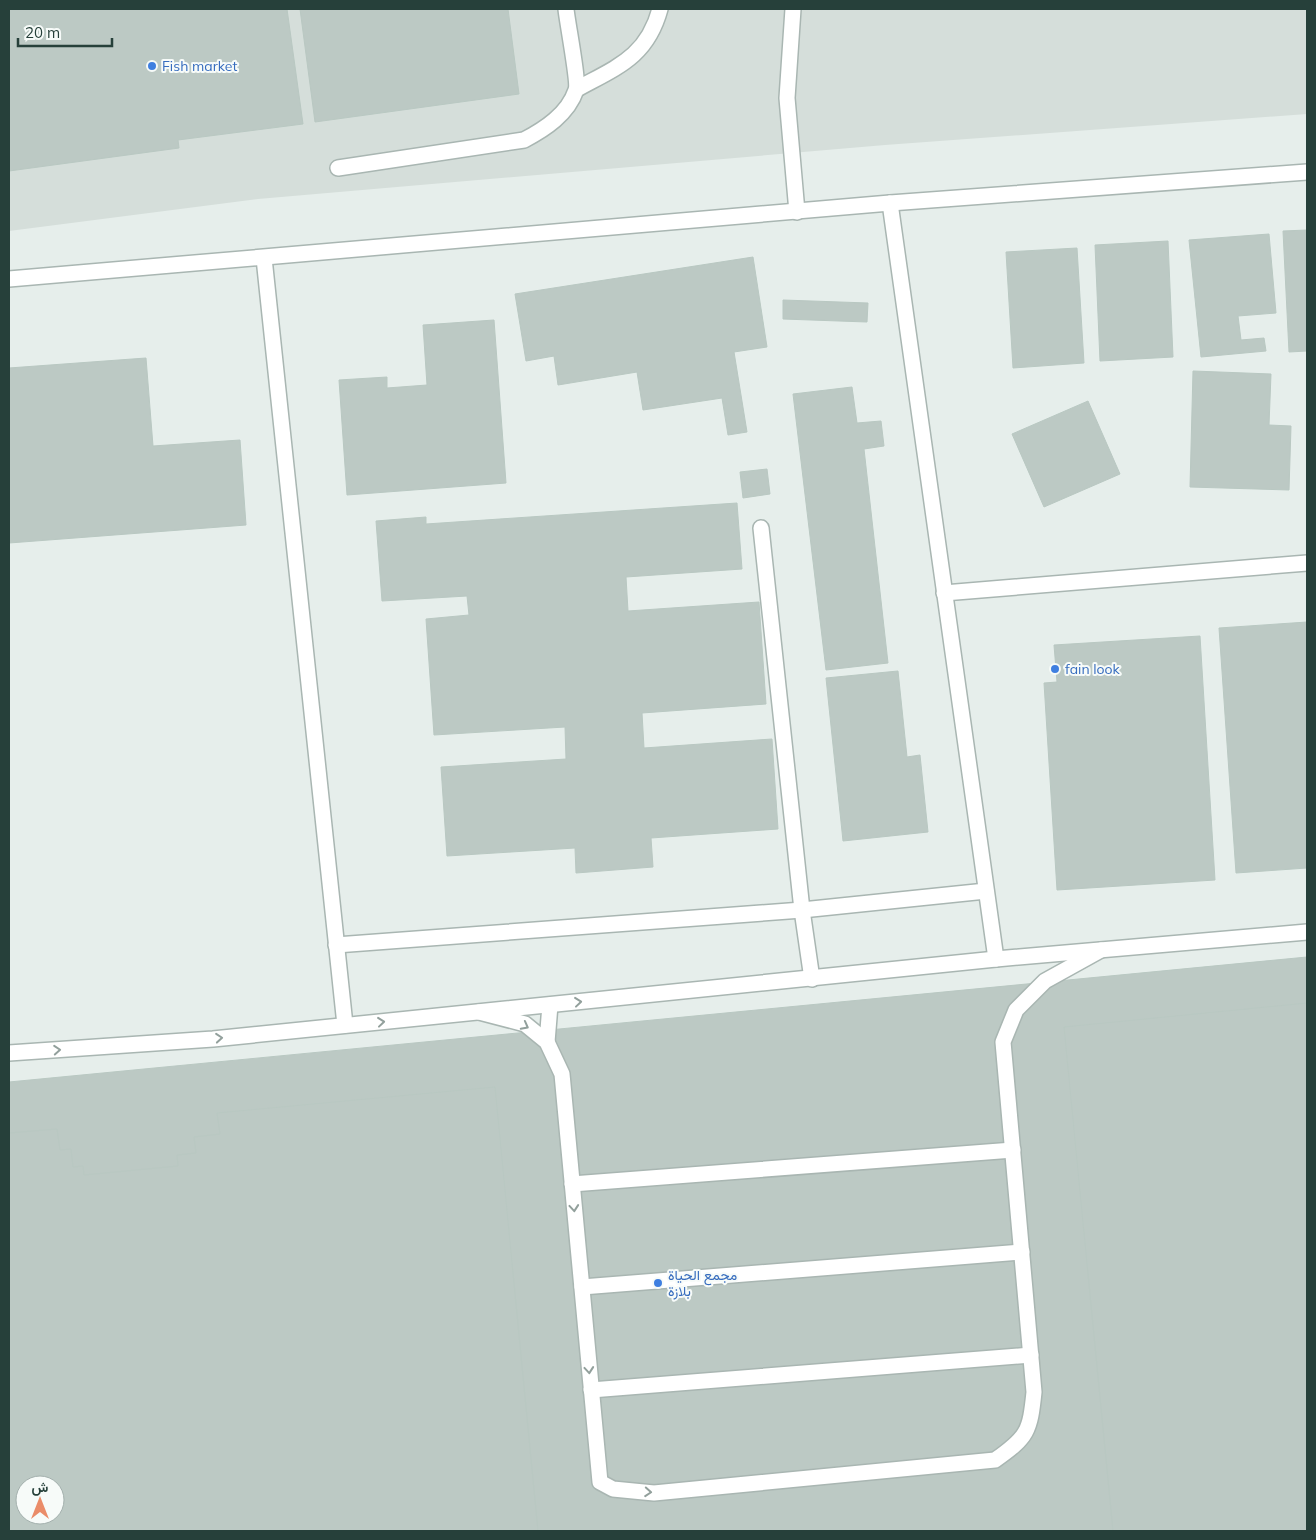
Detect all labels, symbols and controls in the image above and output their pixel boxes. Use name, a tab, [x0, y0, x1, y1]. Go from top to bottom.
scale bar	[18, 15, 111, 47]
text: 20 m	[25, 23, 60, 42]
place label: Fish market	[162, 57, 237, 75]
marker: Fish market	[146, 60, 158, 72]
place label: fain look	[1065, 660, 1121, 678]
marker: fain look	[1049, 663, 1061, 675]
one-way arrow	[574, 997, 582, 1008]
one-way arrow	[377, 1017, 385, 1028]
one-way arrow	[519, 1020, 528, 1030]
one-way arrow	[216, 1033, 224, 1044]
one-way arrow	[54, 1044, 62, 1055]
one-way arrow	[568, 1204, 579, 1212]
place label: مجمع الحياة بلازة	[668, 1266, 737, 1300]
marker: مجمع الحياة بلازة	[652, 1277, 664, 1289]
one-way arrow	[584, 1366, 595, 1374]
north arrow	[15, 1475, 65, 1525]
text: ش	[32, 1478, 49, 1496]
one-way arrow	[644, 1486, 652, 1497]

